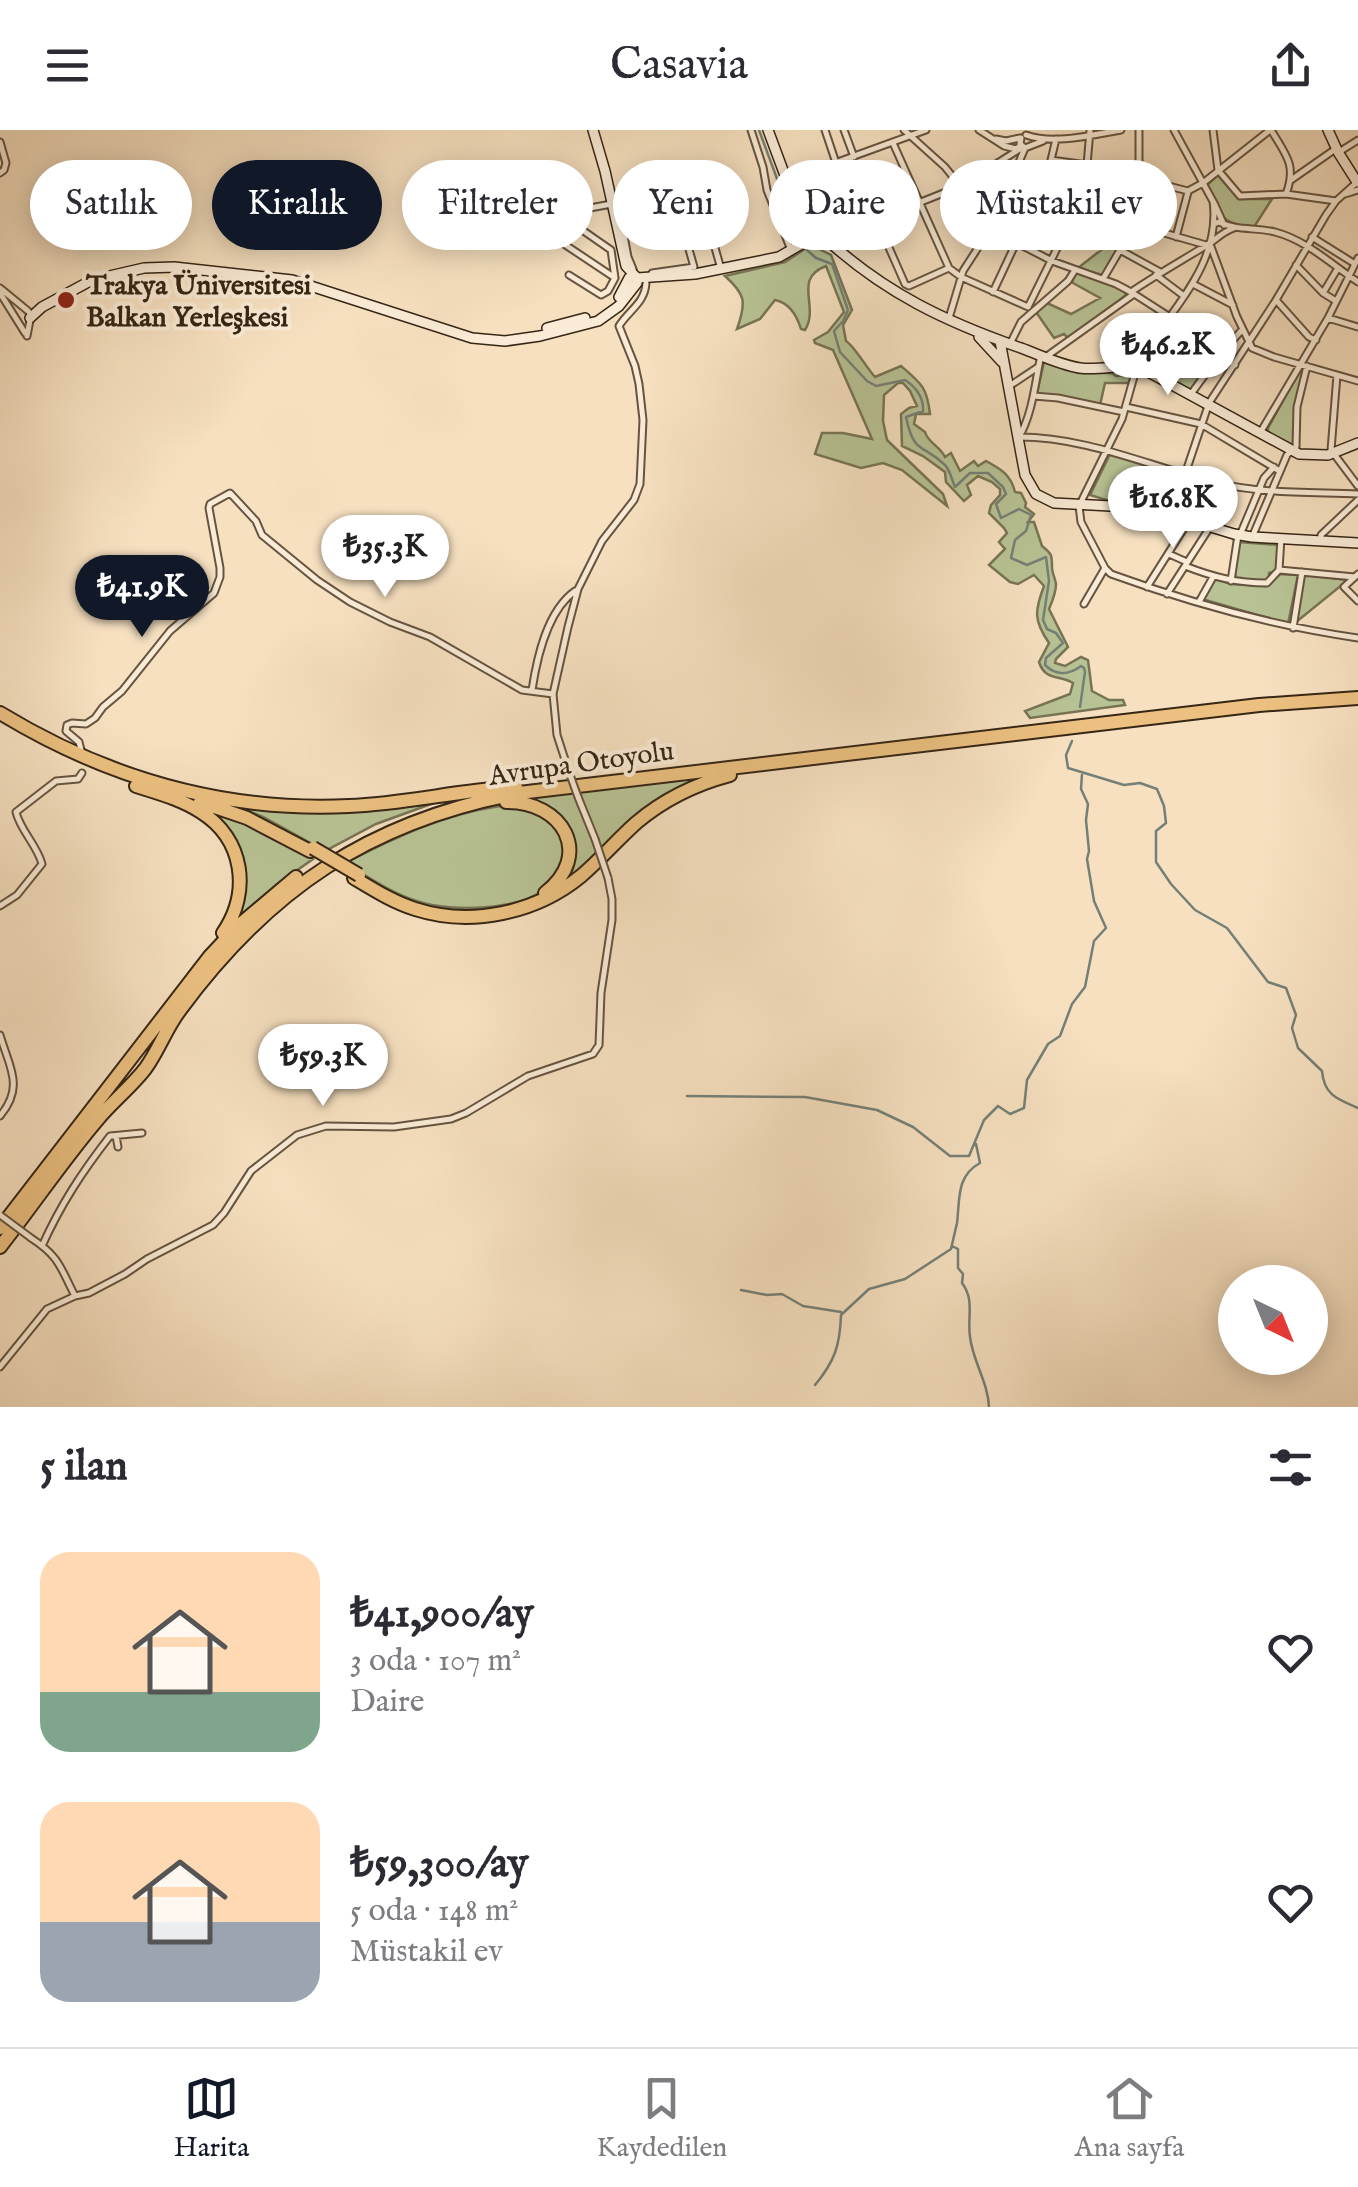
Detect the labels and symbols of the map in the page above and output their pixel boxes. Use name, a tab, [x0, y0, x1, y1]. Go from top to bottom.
place label: Trakya Üniversitesi Balkan Yerleşkesi	[85, 269, 312, 336]
marker: Trakya Üniversitesi Balkan Yerleşkesi	[55, 289, 77, 311]
pin: ₺46.2K	[1087, 313, 1249, 398]
pin: ₺16.8K	[1092, 466, 1254, 551]
pin: ₺35.3K	[304, 515, 466, 600]
pin: ₺41.9K	[61, 555, 223, 640]
street label: Avrupa Otoyolu	[485, 734, 676, 795]
pin: ₺59.3K	[242, 1024, 404, 1109]
north arrow	[1218, 1265, 1328, 1375]

